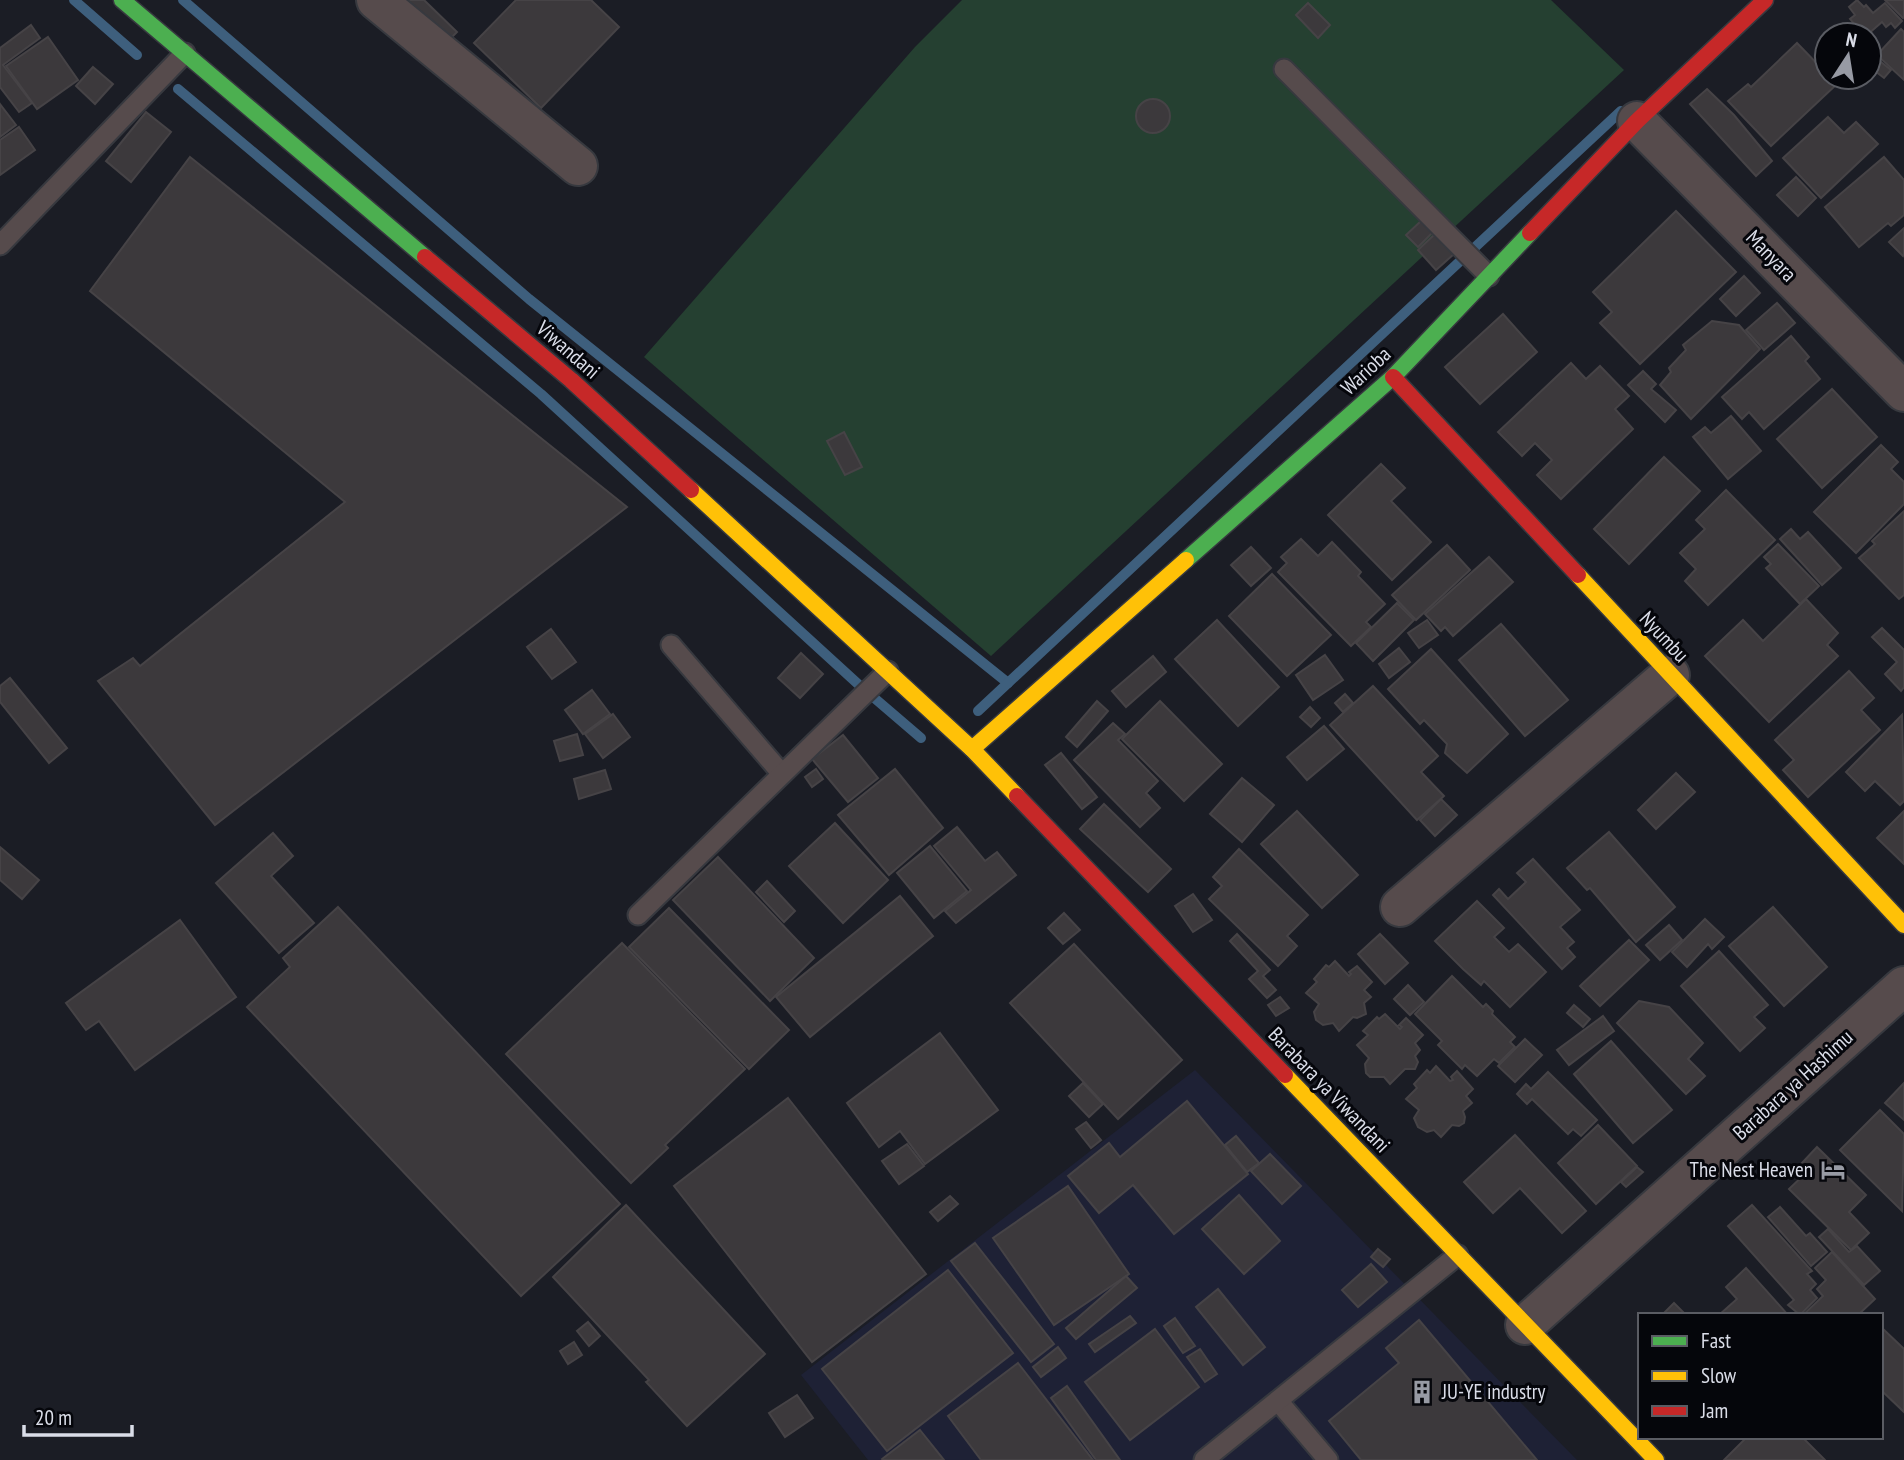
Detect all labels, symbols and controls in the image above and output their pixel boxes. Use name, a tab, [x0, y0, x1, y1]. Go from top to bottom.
north arrow	[1813, 21, 1883, 91]
text: N	[1844, 27, 1859, 52]
street label: Manyara	[1740, 224, 1802, 287]
street label: Viwandani	[530, 314, 606, 385]
street label: Warioba	[1335, 341, 1396, 401]
street label: Nyumbu	[1634, 605, 1695, 668]
street label: Barabara ya Viwandani	[1263, 1021, 1396, 1158]
street label: Barabara ya Hashimu	[1727, 1024, 1858, 1146]
place label: The Nest Heaven	[1690, 1156, 1813, 1183]
hotel icon: The Nest Heaven	[1819, 1156, 1847, 1184]
legend	[1638, 1313, 1883, 1439]
text: Fast	[1701, 1327, 1731, 1354]
text: Slow	[1701, 1362, 1737, 1389]
building icon: JU-YE industry	[1408, 1378, 1436, 1406]
place label: JU-YE industry	[1441, 1378, 1546, 1405]
scale bar	[24, 1394, 133, 1438]
text: Jam	[1700, 1397, 1728, 1424]
text: 20 m	[35, 1404, 72, 1431]

